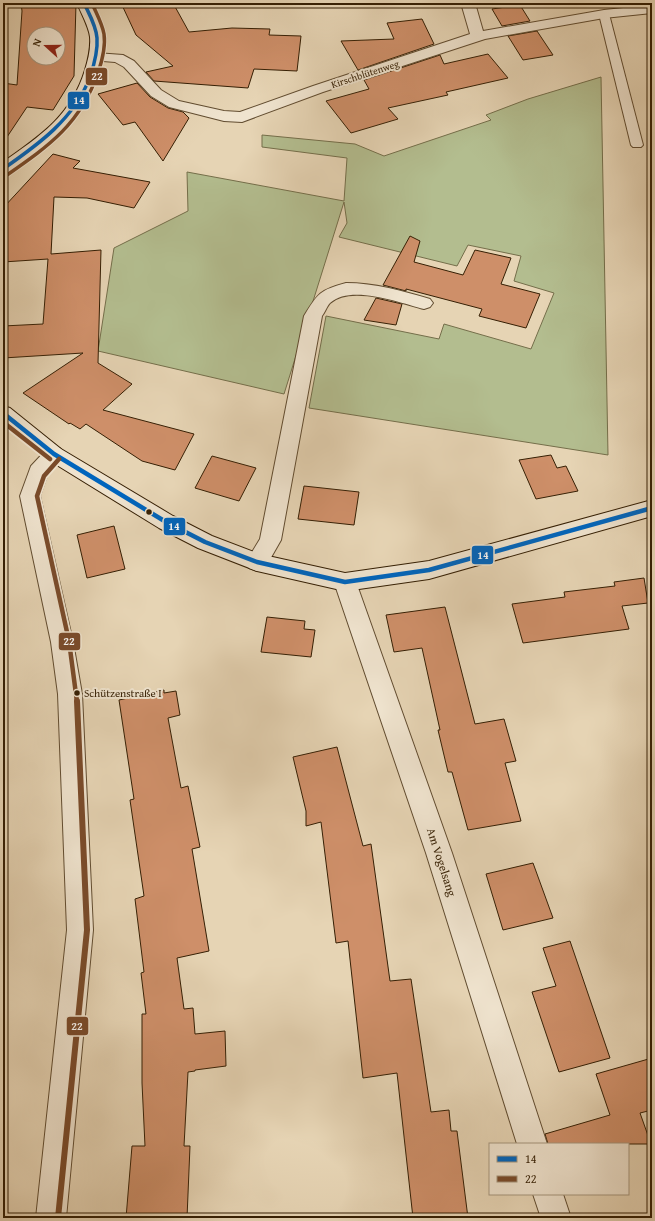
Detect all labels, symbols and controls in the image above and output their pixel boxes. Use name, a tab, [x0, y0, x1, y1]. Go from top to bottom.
north arrow	[26, 26, 66, 66]
text: N	[28, 36, 46, 49]
street label: Kirschblütenweg	[329, 56, 401, 92]
line badge: 22	[85, 67, 108, 86]
text: 22	[91, 68, 103, 84]
line badge: 14	[67, 91, 90, 110]
text: 14	[73, 92, 85, 108]
unlabelled marker	[144, 507, 154, 517]
line badge: 14	[163, 517, 186, 536]
text: 14	[168, 518, 180, 534]
line badge: 14	[471, 545, 494, 565]
text: 14	[477, 547, 489, 563]
line badge: 22	[58, 632, 81, 651]
text: 22	[63, 633, 75, 649]
place label: Schützenstraße I	[84, 685, 162, 701]
marker: Schützenstraße I	[72, 688, 82, 698]
street label: Am Vogelsang	[423, 826, 461, 898]
line badge: 22	[66, 1016, 89, 1036]
text: 22	[71, 1018, 83, 1034]
legend	[489, 1143, 629, 1195]
text: 14	[525, 1150, 537, 1167]
text: 22	[525, 1170, 537, 1187]

